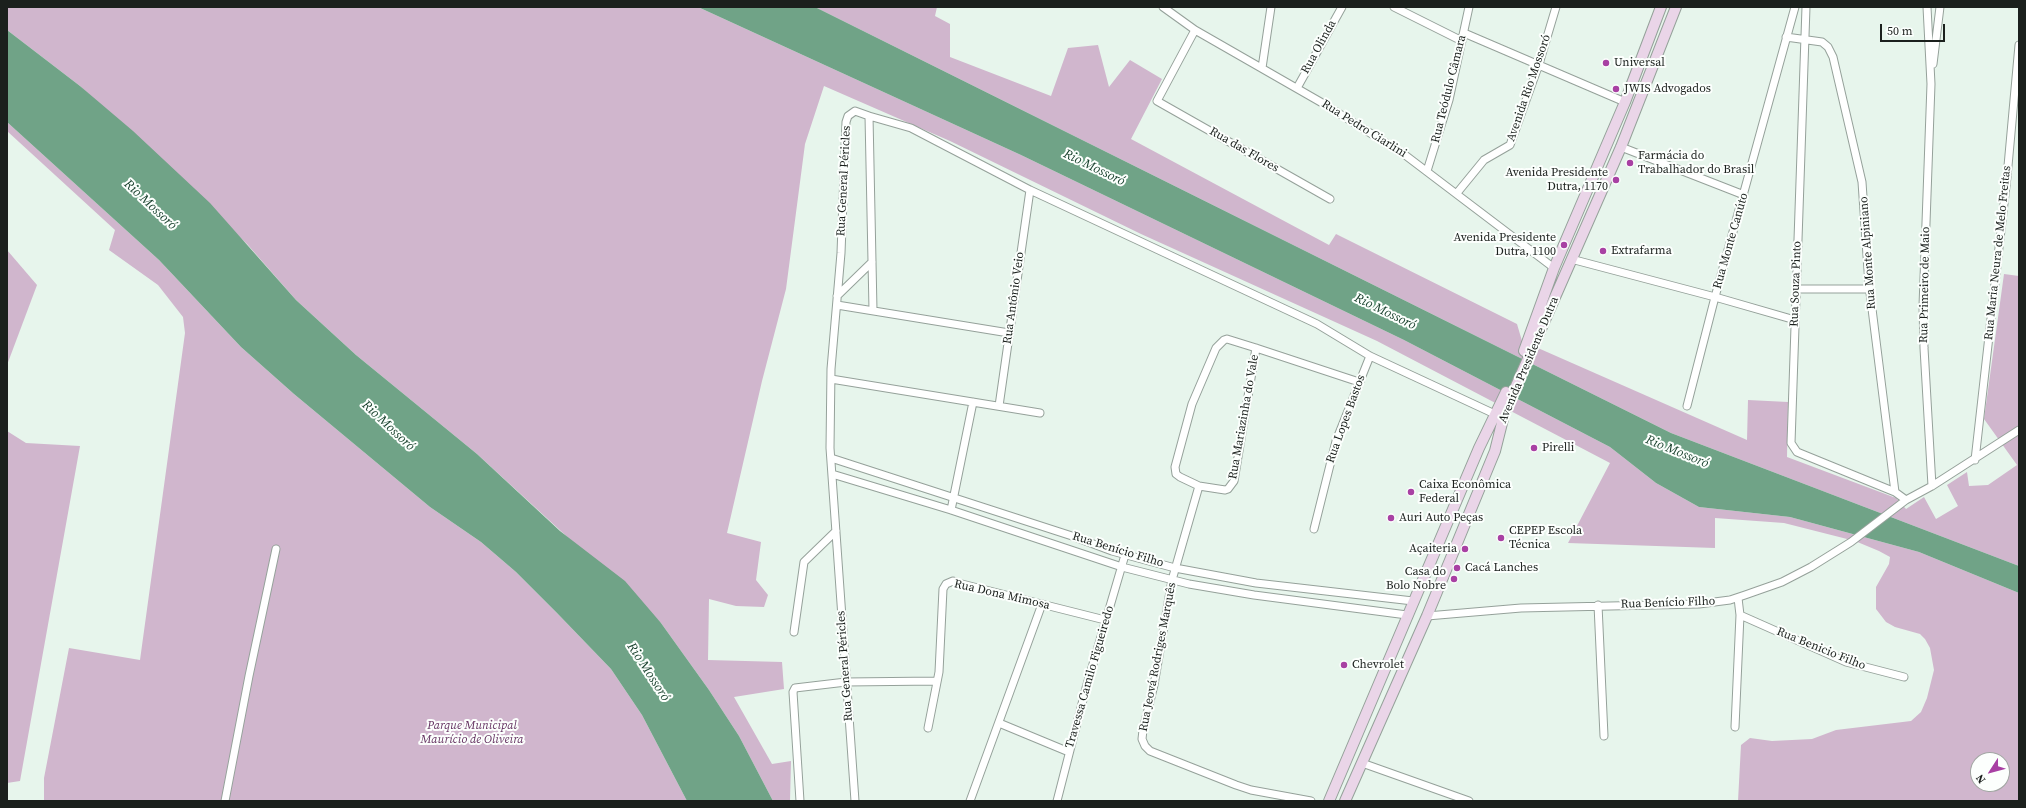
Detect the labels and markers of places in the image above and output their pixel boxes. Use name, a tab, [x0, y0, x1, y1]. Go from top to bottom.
place label: Universal	[1614, 56, 1665, 70]
marker: Universal	[1601, 58, 1611, 68]
place label: JWIS Advogados	[1624, 82, 1711, 96]
marker: JWIS Advogados	[1611, 84, 1621, 94]
place label: Farmácia do Trabalhador do Brasil	[1638, 149, 1754, 177]
marker: Farmácia do Trabalhador do Brasil	[1625, 158, 1635, 168]
place label: Avenida Presidente Dutra, 1170	[1505, 166, 1608, 194]
marker: Avenida Presidente Dutra, 1170	[1611, 175, 1621, 185]
place label: Avenida Presidente Dutra, 1100	[1453, 231, 1556, 259]
marker: Avenida Presidente Dutra, 1100	[1559, 240, 1569, 250]
place label: Extrafarma	[1611, 244, 1672, 258]
marker: Extrafarma	[1598, 246, 1608, 256]
place label: Pirelli	[1542, 441, 1574, 455]
marker: Pirelli	[1529, 443, 1539, 453]
place label: Caixa Econômica Federal	[1419, 478, 1511, 506]
marker: Caixa Econômica Federal	[1406, 487, 1416, 497]
place label: Auri Auto Peças	[1399, 511, 1483, 525]
marker: Auri Auto Peças	[1386, 513, 1396, 523]
place label: CEPEP Escola Técnica	[1509, 524, 1582, 552]
marker: CEPEP Escola Técnica	[1496, 533, 1506, 543]
place label: Açaiteria	[1409, 542, 1457, 556]
marker: Açaiteria	[1460, 544, 1470, 554]
place label: Cacá Lanches	[1465, 561, 1538, 575]
marker: Cacá Lanches	[1452, 563, 1462, 573]
place label: Casa do Bolo Nobre	[1386, 565, 1446, 593]
marker: Casa do Bolo Nobre	[1449, 574, 1459, 584]
place label: Chevrolet	[1352, 658, 1404, 672]
marker: Chevrolet	[1339, 660, 1349, 670]

